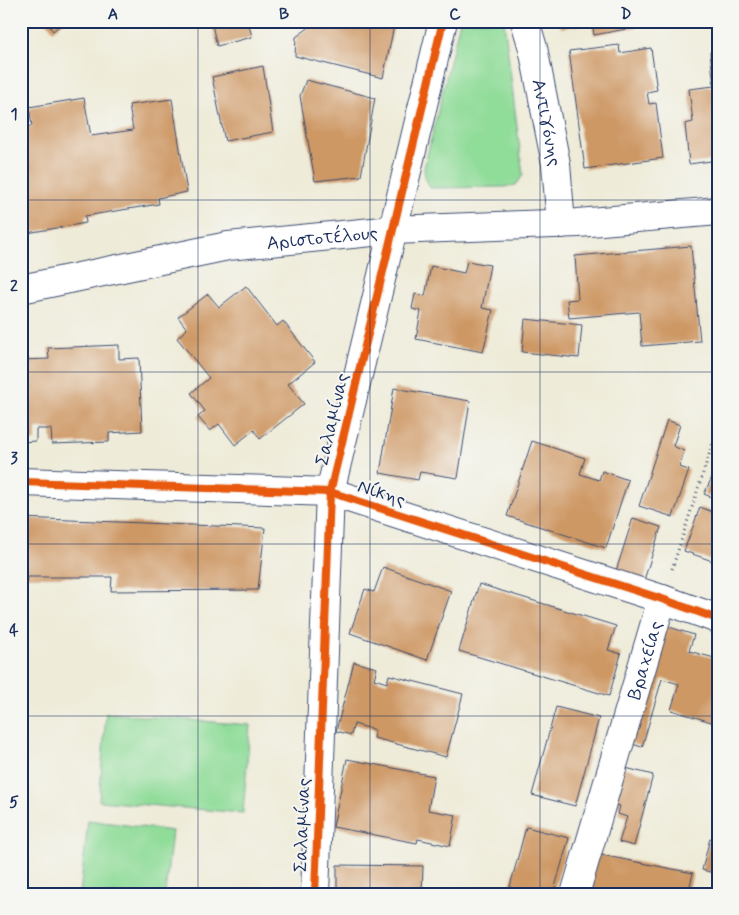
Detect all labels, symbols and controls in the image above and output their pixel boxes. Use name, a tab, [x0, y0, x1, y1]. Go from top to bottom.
text: A	[108, 4, 118, 25]
text: B	[279, 4, 289, 25]
text: C	[449, 4, 461, 25]
text: D	[620, 4, 632, 25]
street label: Αντιγόνης	[525, 77, 567, 169]
text: 1	[10, 104, 18, 125]
street label: Αριστοτέλους	[266, 221, 379, 256]
text: 2	[10, 276, 18, 297]
street label: Σαλαμίνας	[310, 371, 355, 468]
text: 3	[10, 448, 18, 469]
street label: Νίκης	[354, 474, 409, 513]
street label: Βραχείας	[622, 618, 669, 703]
text: 4	[9, 620, 19, 641]
street label: Σαλαμίνας	[288, 777, 317, 873]
text: 5	[9, 792, 19, 813]

